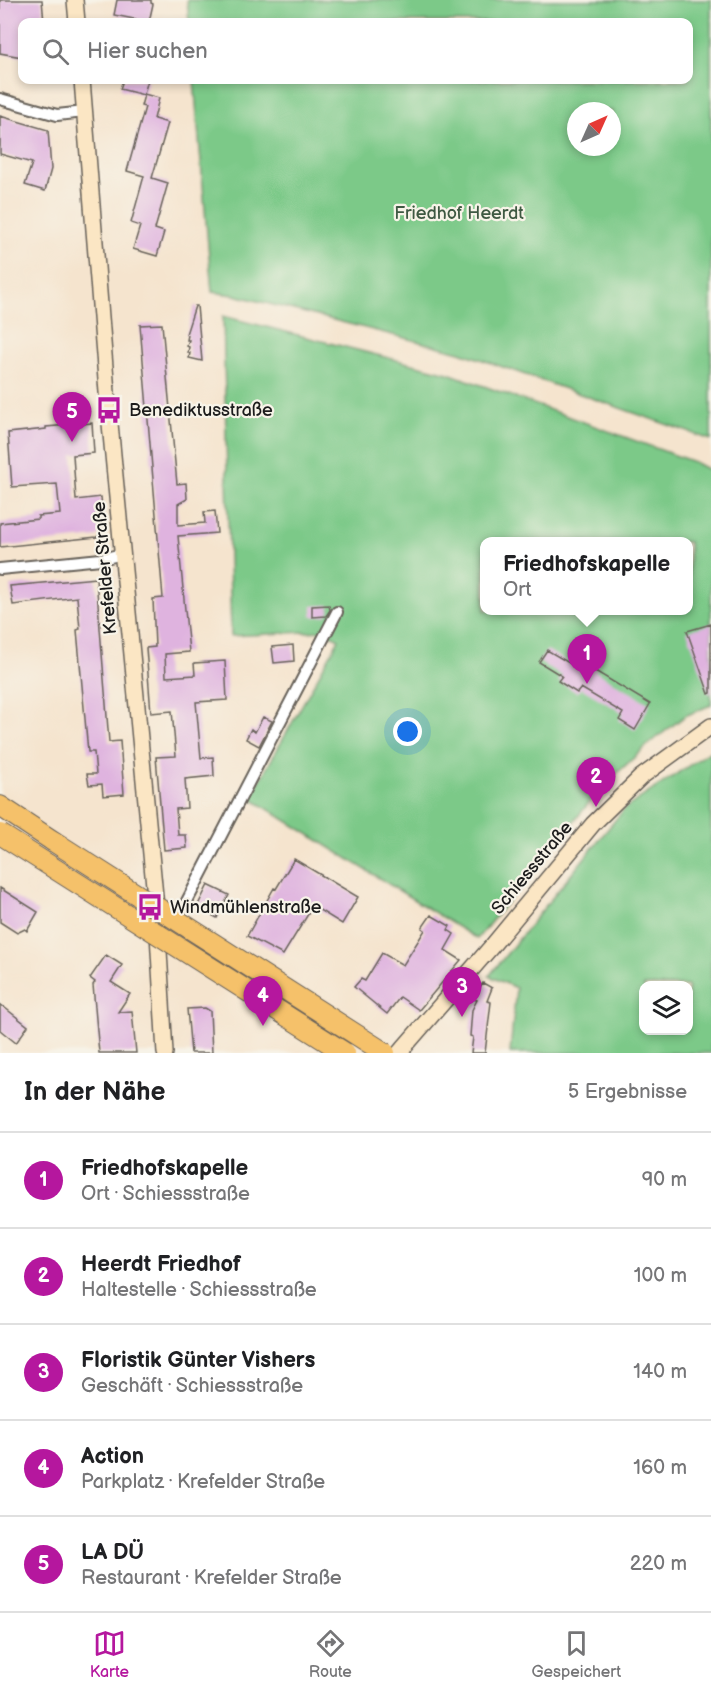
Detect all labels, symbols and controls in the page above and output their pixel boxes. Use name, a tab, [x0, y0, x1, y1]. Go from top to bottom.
search box	[18, 18, 693, 84]
icon: search	[39, 35, 72, 68]
text: Hier suchen	[87, 38, 208, 65]
north arrow	[567, 102, 621, 156]
park label: Friedhof Heerdt	[394, 203, 524, 224]
pin: 5	[52, 392, 92, 442]
bus stop icon: Benediktusstraße	[94, 395, 124, 425]
place label: Benediktusstraße	[129, 400, 273, 421]
street label: Krefelder Straße	[89, 500, 121, 635]
popup	[480, 537, 693, 615]
text: Friedhofskapelle	[503, 551, 670, 578]
text: Ort	[503, 578, 532, 602]
pin: 1	[568, 634, 606, 684]
your location	[393, 717, 422, 746]
pin: 2	[576, 758, 616, 807]
street label: Schiessstraße	[487, 817, 577, 919]
bus stop icon: Windmühlenstraße	[135, 892, 165, 922]
place label: Windmühlenstraße	[170, 897, 322, 918]
pin: 3	[442, 968, 482, 1017]
pin: 4	[244, 976, 282, 1026]
map controls	[639, 981, 693, 1035]
button: layers	[639, 981, 693, 1035]
text: In der Nähe	[24, 1077, 166, 1108]
text: 5 Ergebnisse	[568, 1080, 687, 1104]
text: Friedhofskapelle	[81, 1155, 248, 1182]
text: 1	[39, 1168, 48, 1192]
text: 90 m	[642, 1168, 687, 1192]
text: Ort · Schiessstraße	[81, 1182, 250, 1206]
text: Heerdt Friedhof	[81, 1251, 241, 1278]
text: 2	[38, 1264, 49, 1288]
text: 100 m	[634, 1264, 687, 1288]
text: Haltestelle · Schiessstraße	[81, 1278, 317, 1302]
text: Floristik Günter Vishers	[81, 1347, 315, 1374]
text: 3	[38, 1360, 49, 1384]
text: 140 m	[633, 1360, 687, 1384]
text: Geschäft · Schiessstraße	[81, 1374, 303, 1398]
text: Action	[81, 1443, 144, 1470]
text: 4	[38, 1456, 49, 1480]
text: 160 m	[633, 1456, 687, 1480]
text: Parkplatz · Krefelder Straße	[81, 1470, 325, 1494]
text: LA DÜ	[81, 1539, 144, 1566]
text: 5	[38, 1552, 49, 1576]
text: 220 m	[630, 1552, 687, 1576]
text: Restaurant · Krefelder Straße	[81, 1566, 342, 1590]
tab: Karte	[90, 1627, 129, 1682]
tab: Route	[309, 1627, 352, 1682]
tab: Gespeichert	[531, 1627, 621, 1682]

